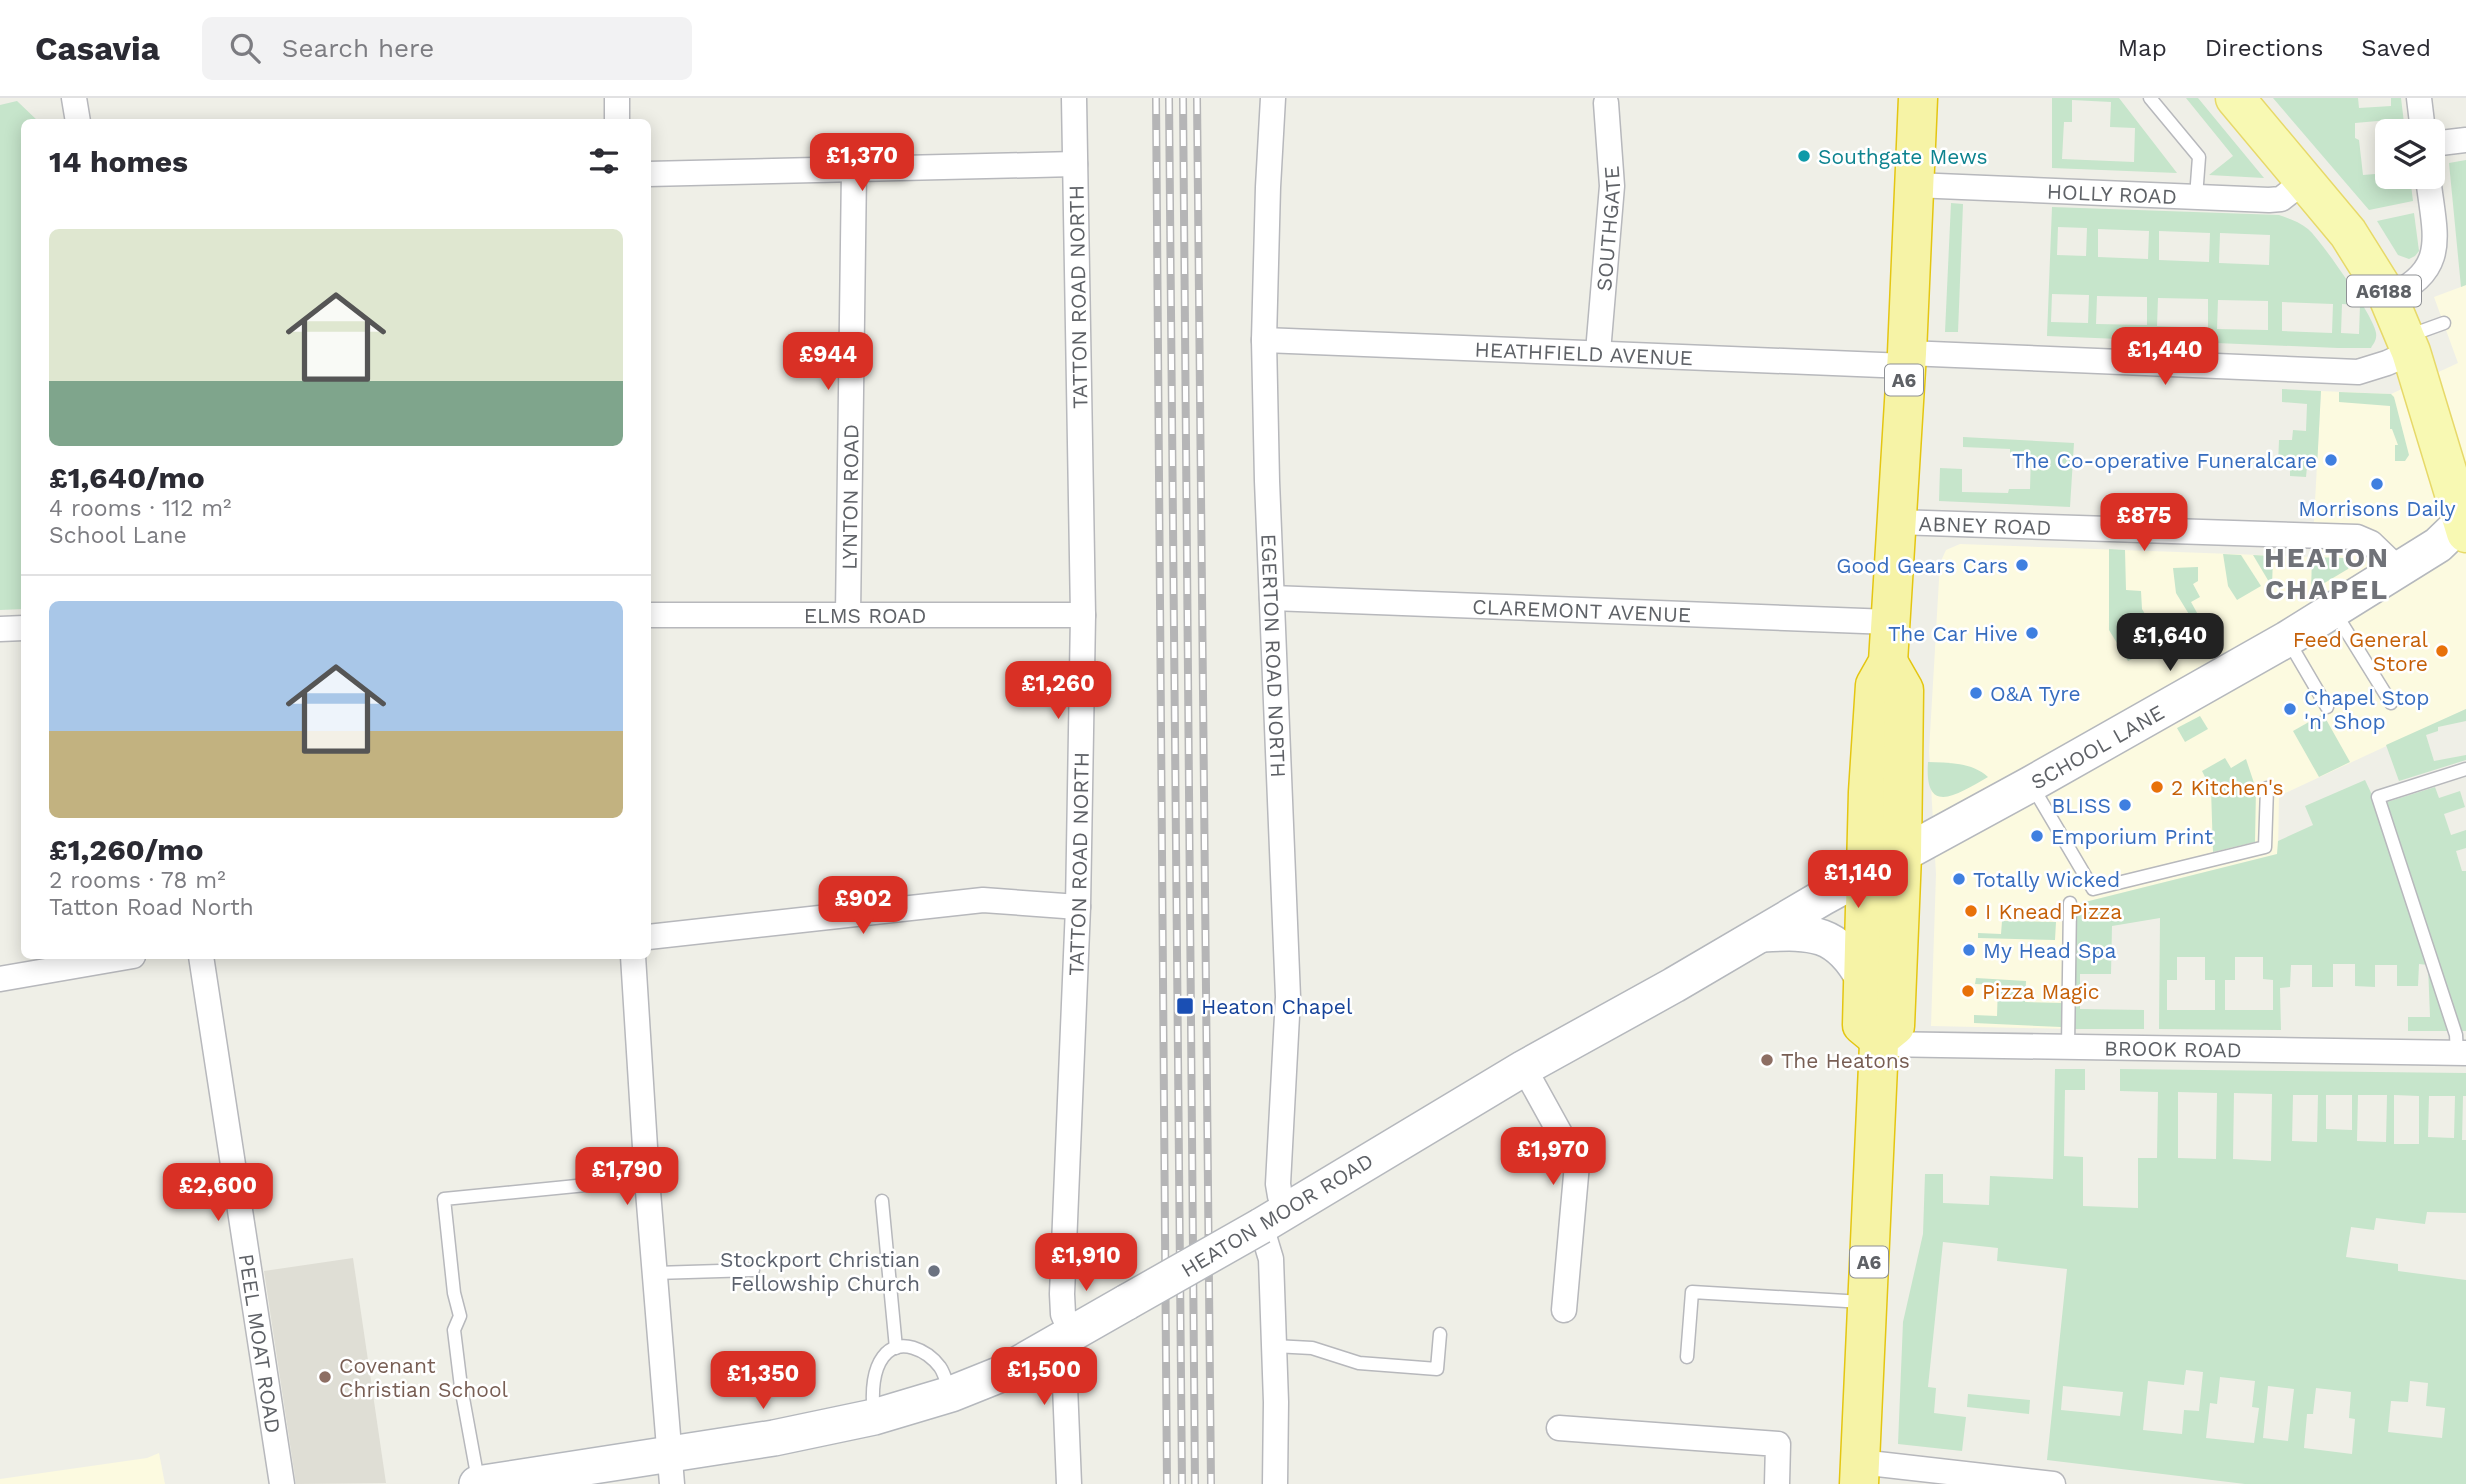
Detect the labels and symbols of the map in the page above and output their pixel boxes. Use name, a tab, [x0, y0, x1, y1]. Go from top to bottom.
pin: £1,370	[805, 134, 919, 193]
place label: Southgate Mews	[1818, 144, 1988, 169]
marker: Southgate Mews	[1796, 148, 1812, 164]
street label: SOUTHGATE	[1591, 165, 1625, 292]
street label: HOLLY ROAD	[2046, 178, 2177, 209]
street label: TATTON ROAD NORTH	[1064, 185, 1092, 409]
road number: A6188	[2347, 276, 2421, 307]
pin: £1,440	[2108, 328, 2222, 387]
pin: £944	[787, 332, 869, 392]
street label: HEATHFIELD AVENUE	[1474, 336, 1694, 370]
road number: A6	[1885, 364, 1923, 396]
street label: LYNTON ROAD	[836, 424, 863, 570]
place label: The Co-operative Funeralcare	[2012, 448, 2317, 473]
marker: The Co-operative Funeralcare	[2323, 452, 2339, 468]
marker: Morrisons Daily	[2369, 476, 2385, 492]
pin: £875	[2103, 494, 2185, 553]
place label: Morrisons Daily	[2298, 496, 2456, 521]
street label: ABNEY ROAD	[1918, 510, 2052, 540]
street label: EGERTON ROAD NORTH	[1257, 533, 1292, 778]
district label: HEATON CHAPEL	[2264, 541, 2390, 606]
place label: Good Gears Cars	[1836, 553, 2008, 578]
marker: Good Gears Cars	[2014, 557, 2030, 573]
street label: CLAREMONT AVENUE	[1472, 593, 1692, 627]
street label: ELMS ROAD	[804, 603, 926, 628]
pin: £1,640	[2113, 614, 2227, 673]
place label: The Car Hive	[1888, 621, 2018, 646]
marker: The Car Hive	[2024, 625, 2040, 641]
place label: Feed General Store	[2293, 627, 2429, 676]
marker: Feed General Store	[2434, 643, 2450, 659]
pin: £1,260	[1001, 662, 1115, 721]
place label: O&A Tyre	[1990, 681, 2081, 706]
marker: O&A Tyre	[1968, 685, 1984, 701]
place label: Chapel Stop 'n' Shop	[2304, 685, 2429, 734]
street label: SCHOOL LANE	[2026, 699, 2168, 794]
marker: Chapel Stop 'n' Shop	[2282, 701, 2298, 717]
street label: TATTON ROAD NORTH	[1063, 752, 1093, 976]
place label: 2 Kitchen's	[2171, 775, 2284, 800]
marker: 2 Kitchen's	[2149, 779, 2165, 795]
place label: BLISS	[2052, 793, 2111, 818]
marker: BLISS	[2117, 797, 2133, 813]
place label: Emporium Print	[2051, 824, 2213, 849]
marker: Emporium Print	[2029, 828, 2045, 844]
pin: £1,140	[1801, 850, 1915, 910]
place label: Totally Wicked	[1973, 867, 2120, 892]
marker: Totally Wicked	[1951, 871, 1967, 887]
pin: £902	[822, 876, 904, 936]
place label: I Knead Pizza	[1985, 899, 2122, 924]
marker: I Knead Pizza	[1963, 903, 1979, 919]
place label: My Head Spa	[1983, 938, 2117, 963]
marker: My Head Spa	[1961, 942, 1977, 958]
place label: Pizza Magic	[1982, 979, 2100, 1004]
marker: Pizza Magic	[1960, 983, 1976, 999]
place label: Heaton Chapel	[1201, 994, 1353, 1019]
marker: Heaton Chapel	[1175, 996, 1195, 1016]
street label: BROOK ROAD	[2104, 1035, 2242, 1062]
place label: The Heatons	[1781, 1048, 1910, 1073]
marker: The Heatons	[1759, 1052, 1775, 1068]
pin: £1,970	[1496, 1128, 1610, 1187]
pin: £1,790	[570, 1148, 684, 1207]
street label: HEATON MOOR ROAD	[1176, 1148, 1378, 1282]
pin: £2,600	[161, 1164, 275, 1223]
pin: £1,910	[1029, 1234, 1143, 1293]
road number: A6	[1850, 1246, 1888, 1278]
place label: Stockport Christian Fellowship Church	[720, 1247, 920, 1296]
street label: PEEL MOAT ROAD	[234, 1252, 287, 1435]
marker: Stockport Christian Fellowship Church	[926, 1263, 942, 1279]
pin: £1,500	[987, 1348, 1101, 1407]
pin: £1,350	[706, 1352, 820, 1411]
place label: Covenant Christian School	[339, 1353, 508, 1402]
marker: Covenant Christian School	[317, 1369, 333, 1385]

